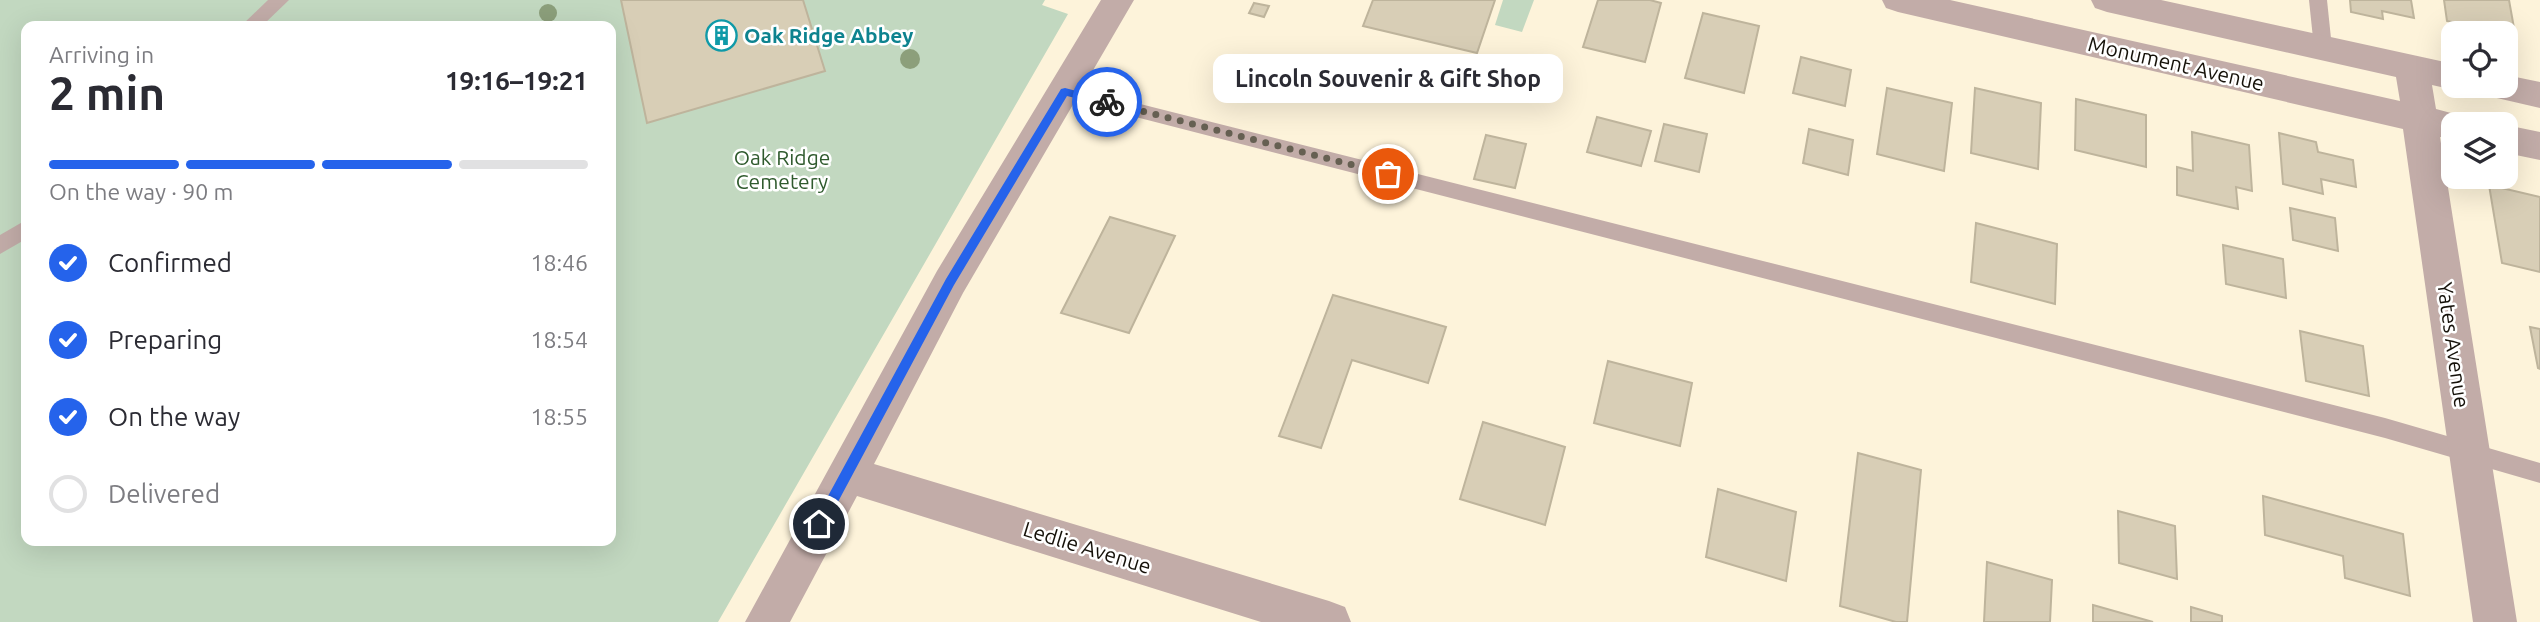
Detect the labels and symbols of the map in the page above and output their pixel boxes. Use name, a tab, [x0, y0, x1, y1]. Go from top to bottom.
building icon: Oak Ridge Abbey	[704, 19, 738, 53]
place label: Oak Ridge Abbey	[744, 23, 914, 47]
street label: Monument Avenue	[2086, 31, 2267, 95]
callout: Lincoln Souvenir & Gift Shop	[1213, 55, 1563, 104]
courier	[1072, 67, 1142, 137]
pin	[1358, 144, 1418, 204]
park label: Oak Ridge Cemetery	[734, 145, 830, 193]
street label: Yates Avenue	[2433, 280, 2475, 409]
pin	[789, 494, 849, 554]
street label: Ledlie Avenue	[1021, 516, 1154, 578]

